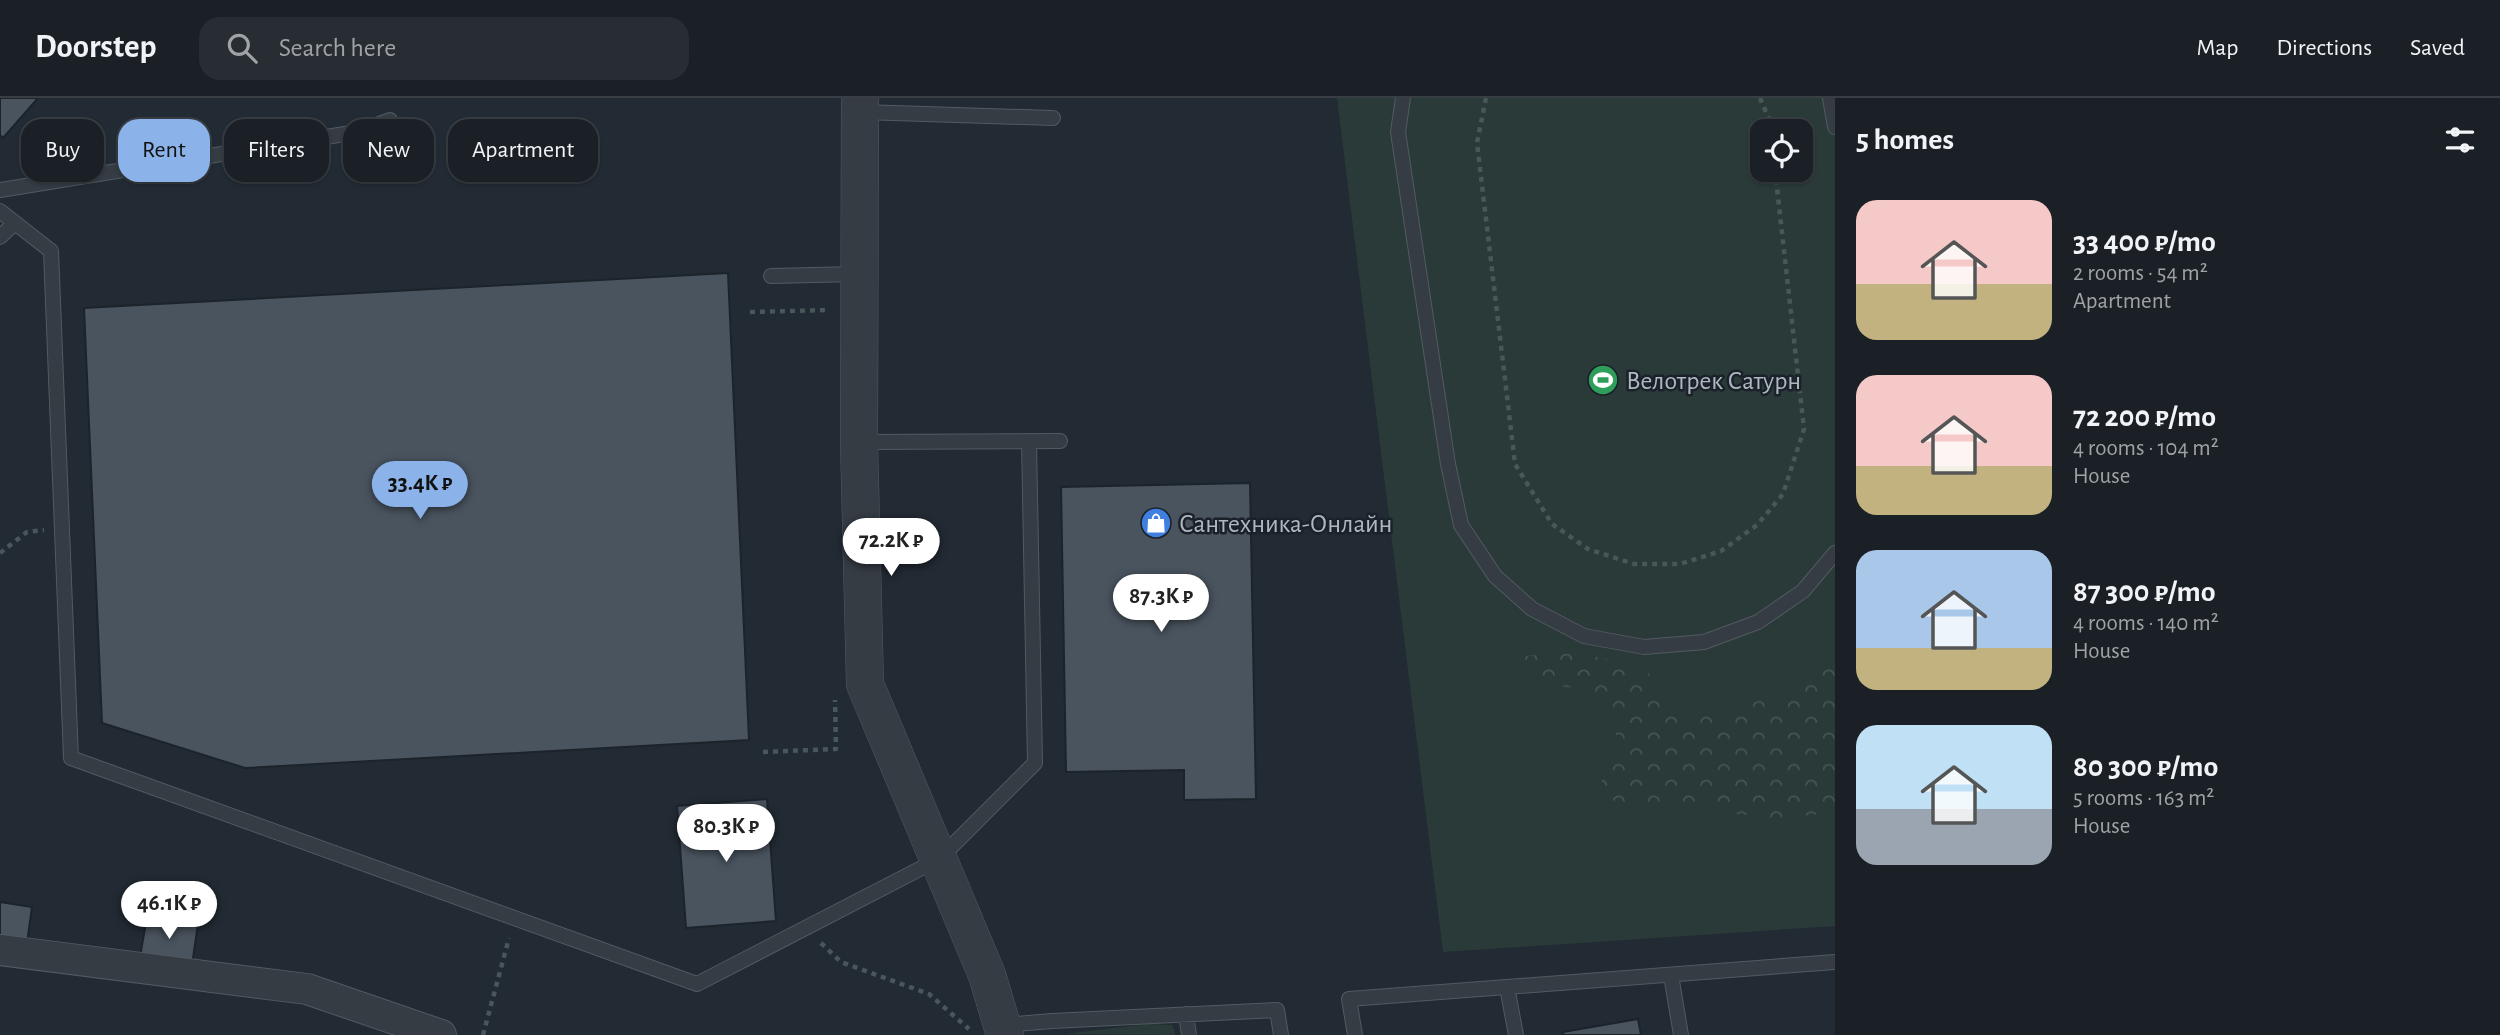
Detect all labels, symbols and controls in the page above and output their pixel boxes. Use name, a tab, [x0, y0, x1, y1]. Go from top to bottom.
search box	[199, 17, 689, 80]
icon: search	[223, 29, 261, 67]
text: Doorstep	[35, 31, 157, 64]
text: Search here	[279, 35, 396, 61]
text: Map	[2196, 36, 2238, 60]
text: Directions	[2276, 36, 2372, 60]
text: Saved	[2410, 36, 2465, 60]
chip: Buy	[21, 119, 104, 182]
chip: Rent	[118, 119, 210, 182]
chip: Filters	[224, 119, 329, 182]
chip: New	[343, 119, 434, 182]
chip: Apartment	[448, 119, 598, 182]
map controls	[1750, 119, 1813, 182]
button: locate	[1750, 119, 1813, 182]
icon: filters	[2441, 121, 2479, 159]
text: 5 homes	[1856, 125, 1954, 155]
text: 33 400 ₽/mo	[2073, 227, 2216, 257]
icon: home	[1912, 228, 1996, 312]
text: 2 rooms · 54 m²	[2073, 262, 2208, 285]
text: Apartment	[2073, 290, 2171, 313]
sports icon: Велотрек Сатурн	[1586, 363, 1620, 397]
place label: Велотрек Сатурн	[1626, 368, 1801, 394]
text: 72 200 ₽/mo	[2073, 402, 2216, 432]
icon: home	[1912, 403, 1996, 487]
text: 4 rooms · 104 m²	[2073, 437, 2219, 460]
pin: 33.4K ₽	[355, 462, 485, 521]
text: House	[2073, 465, 2130, 488]
text: 33.4K ₽	[388, 472, 452, 495]
shop icon: Сантехника-Онлайн	[1139, 506, 1173, 540]
place label: Сантехника-Онлайн	[1179, 511, 1392, 537]
pin: 72.2K ₽	[826, 518, 956, 578]
text: 72.2K ₽	[859, 529, 923, 552]
pin: 87.3K ₽	[1096, 574, 1226, 634]
text: 87 300 ₽/mo	[2073, 577, 2216, 607]
icon: home	[1912, 578, 1996, 662]
text: 87.3K ₽	[1129, 585, 1193, 608]
text: 4 rooms · 140 m²	[2073, 612, 2219, 635]
text: House	[2073, 640, 2130, 663]
text: 80 300 ₽/mo	[2073, 752, 2218, 782]
icon: home	[1912, 753, 1996, 837]
text: 5 rooms · 163 m²	[2073, 787, 2214, 810]
pin: 80.3K ₽	[661, 804, 791, 864]
text: 80.3K ₽	[693, 815, 759, 838]
text: House	[2073, 815, 2130, 838]
pin: 46.1K ₽	[104, 882, 234, 941]
text: 46.1K ₽	[137, 892, 201, 915]

